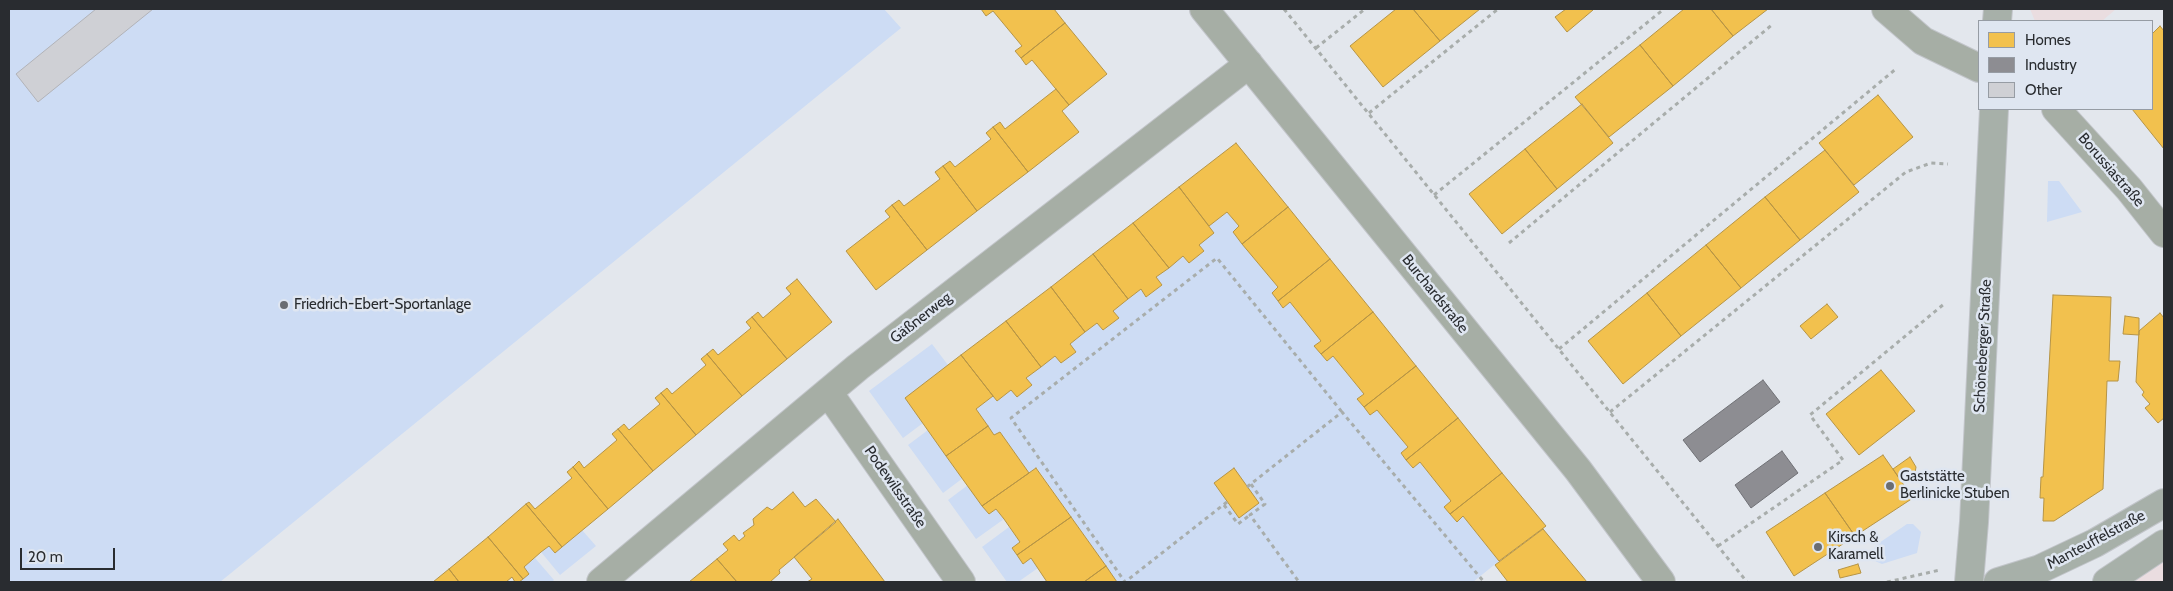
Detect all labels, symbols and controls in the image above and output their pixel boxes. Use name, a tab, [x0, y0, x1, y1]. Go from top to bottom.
legend	[1978, 20, 2153, 110]
text: Homes	[2025, 31, 2071, 49]
text: Industry	[2025, 56, 2077, 74]
text: Other	[2025, 81, 2062, 99]
street label: Borussiastraße	[2074, 129, 2148, 211]
street label: Burchardstraße	[1398, 251, 1472, 337]
street label: Schöneberger Straße	[1971, 279, 1995, 413]
street label: Gäßnerweg	[887, 289, 955, 347]
place label: Friedrich-Ebert-Sportanlage	[294, 296, 471, 314]
marker: Friedrich-Ebert-Sportanlage	[278, 299, 290, 311]
street label: Podewilsstraße	[860, 443, 930, 531]
place label: Gaststätte Berlinicke Stuben	[1900, 468, 2010, 503]
marker: Gaststätte Berlinicke Stuben	[1884, 480, 1896, 492]
street label: Manteuffelstraße	[2044, 507, 2148, 573]
place label: Kirsch & Karamell	[1828, 529, 1883, 564]
scale bar	[22, 538, 118, 570]
marker: Kirsch & Karamell	[1812, 541, 1824, 553]
text: 20 m	[28, 548, 63, 566]

